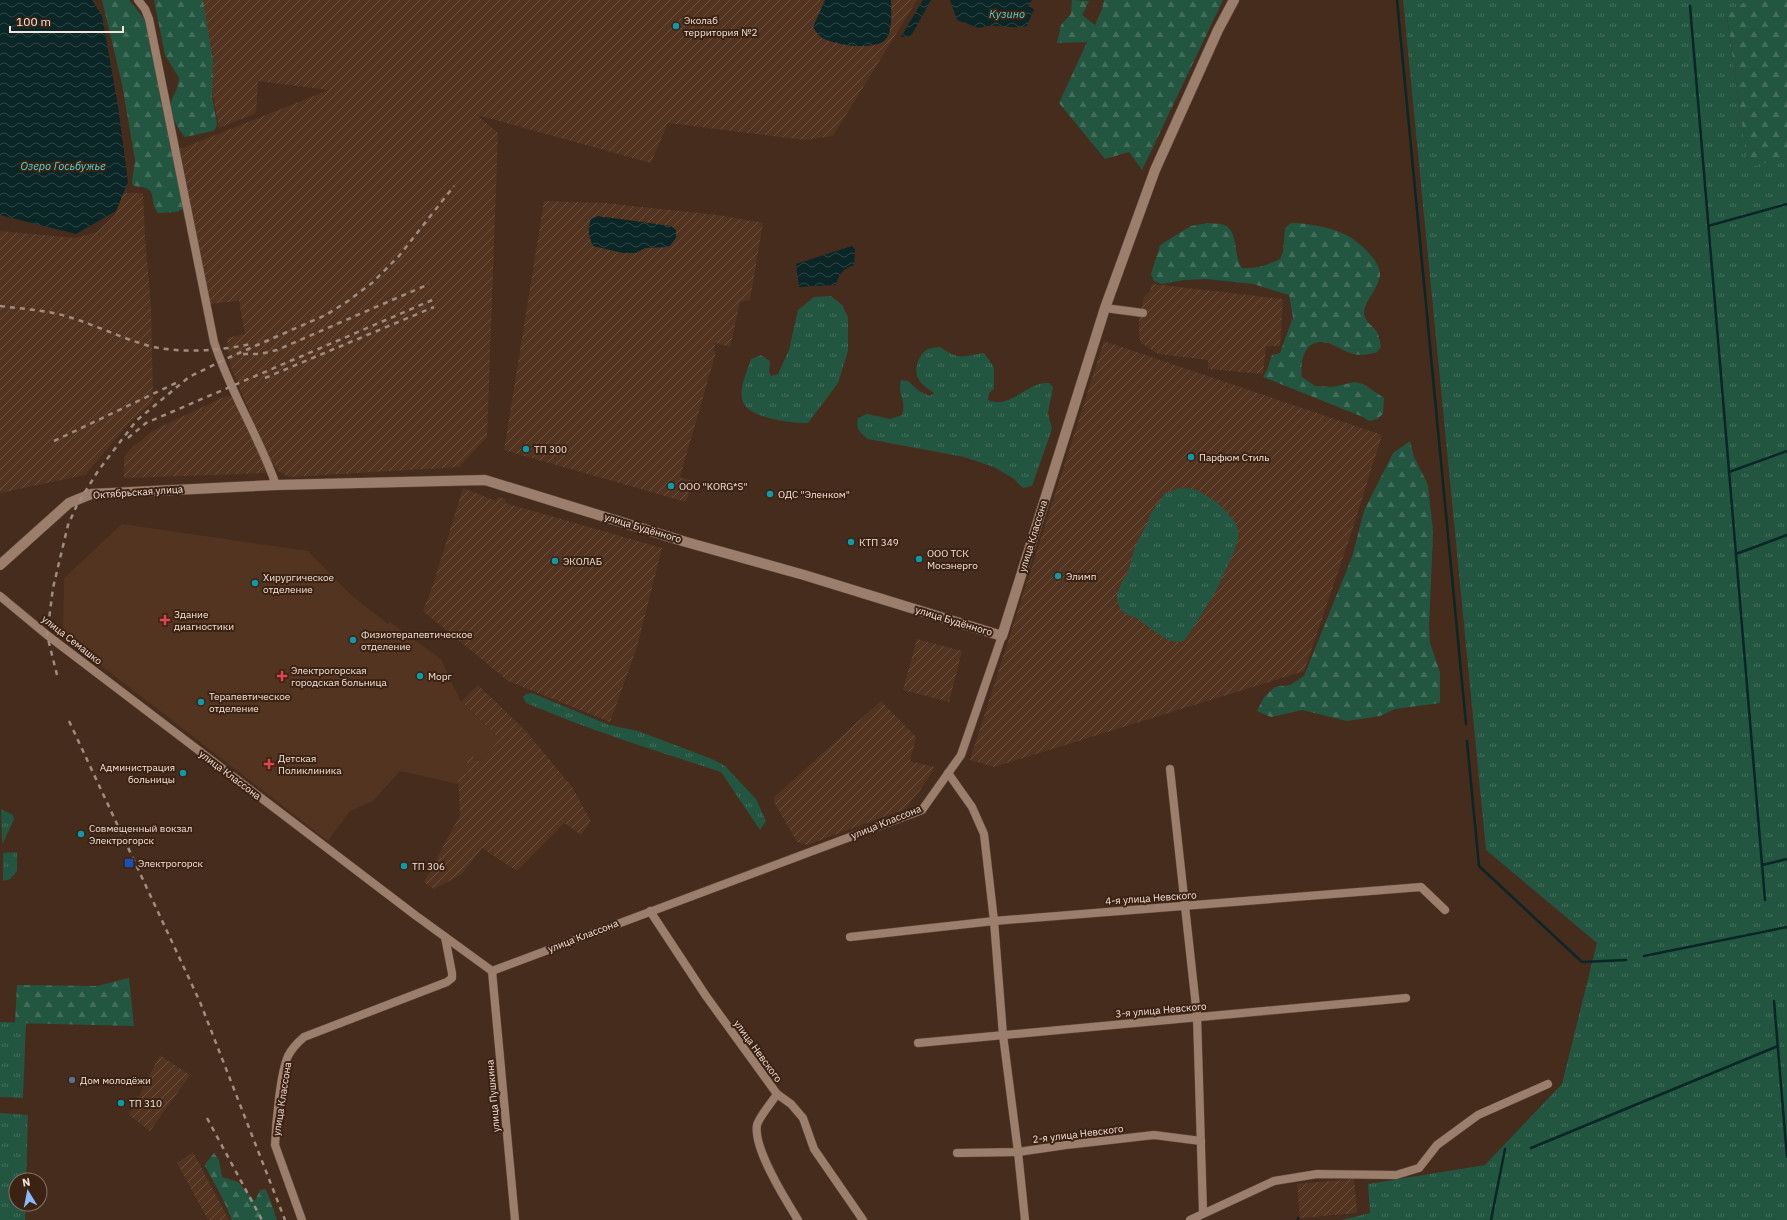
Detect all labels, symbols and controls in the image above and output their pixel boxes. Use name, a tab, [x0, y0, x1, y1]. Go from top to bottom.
water label: Кузино	[989, 7, 1025, 21]
scale bar	[10, 8, 123, 34]
text: 100 m	[16, 14, 51, 29]
place label: Эколаб территория №2	[684, 14, 757, 39]
marker: Эколаб территория №2	[671, 21, 681, 31]
water label: Озеро Госьбужье	[20, 159, 106, 173]
place label: ТП 300	[534, 443, 567, 456]
marker: ТП 300	[521, 444, 531, 454]
place label: Парфюм Стиль	[1199, 451, 1269, 464]
marker: Парфюм Стиль	[1186, 452, 1196, 462]
place label: ООО "KORG*S"	[679, 480, 748, 493]
marker: ООО "KORG*S"	[666, 481, 676, 491]
street label: Октябрьская улица	[92, 482, 184, 502]
place label: ОДС "Эленком"	[778, 488, 850, 501]
marker: ОДС "Эленком"	[765, 489, 775, 499]
street label: улица Классона	[1016, 498, 1050, 574]
street label: улица Будённого	[603, 510, 683, 546]
place label: КТП 349	[859, 536, 899, 549]
marker: КТП 349	[846, 537, 856, 547]
place label: ООО ТСК Мосэнерго	[927, 547, 978, 572]
marker: ООО ТСК Мосэнерго	[914, 554, 924, 564]
place label: ЭКОЛАБ	[563, 555, 602, 568]
marker: ЭКОЛАБ	[550, 556, 560, 566]
place label: Элимп	[1066, 570, 1096, 583]
place label: Хирургическое отделение	[263, 571, 335, 596]
marker: Элимп	[1053, 571, 1063, 581]
marker: Хирургическое отделение	[250, 578, 260, 588]
street label: улица Будённого	[914, 603, 994, 639]
place label: Здание диагностики	[174, 608, 234, 633]
street label: улица Семашко	[39, 612, 105, 668]
marker: Здание диагностики	[159, 614, 171, 626]
place label: Физиотерапевтическое отделение	[361, 628, 473, 653]
marker: Физиотерапевтическое отделение	[348, 635, 358, 645]
place label: Электрогорская городская больница	[291, 664, 387, 689]
marker: Электрогорская городская больница	[276, 670, 288, 682]
place label: Морг	[428, 670, 453, 683]
marker: Морг	[415, 671, 425, 681]
place label: Терапевтическое отделение	[209, 690, 291, 715]
marker: Терапевтическое отделение	[196, 697, 206, 707]
street label: улица Классона	[196, 747, 264, 803]
place label: Детская Поликлиника	[278, 752, 342, 777]
marker: Детская Поликлиника	[263, 758, 275, 770]
place label: Администрация больницы	[100, 761, 175, 786]
marker: Администрация больницы	[178, 768, 188, 778]
street label: улица Классона	[849, 802, 924, 842]
place label: Совмещенный вокзал Электрогорск	[89, 822, 192, 847]
marker: Совмещенный вокзал Электрогорск	[76, 829, 86, 839]
marker: Электрогорск	[123, 857, 135, 869]
place label: Электрогорск	[138, 857, 204, 870]
place label: ТП 306	[412, 860, 445, 873]
marker: ТП 306	[399, 861, 409, 871]
street label: 4-я улица Невского	[1105, 888, 1198, 908]
street label: улица Классона	[546, 916, 621, 955]
street label: 3-я улица Невского	[1115, 999, 1208, 1020]
street label: улица Невского	[731, 1017, 785, 1085]
street label: улица Пушкина	[483, 1059, 503, 1133]
street label: улица Классона	[270, 1061, 294, 1137]
place label: Дом молодёжи	[80, 1074, 151, 1087]
marker: Дом молодёжи	[67, 1075, 77, 1085]
place label: ТП 310	[129, 1097, 162, 1110]
marker: ТП 310	[116, 1098, 126, 1108]
street label: 2-я улица Невского	[1032, 1122, 1125, 1146]
north arrow	[8, 1172, 48, 1212]
text: N	[21, 1175, 31, 1190]

